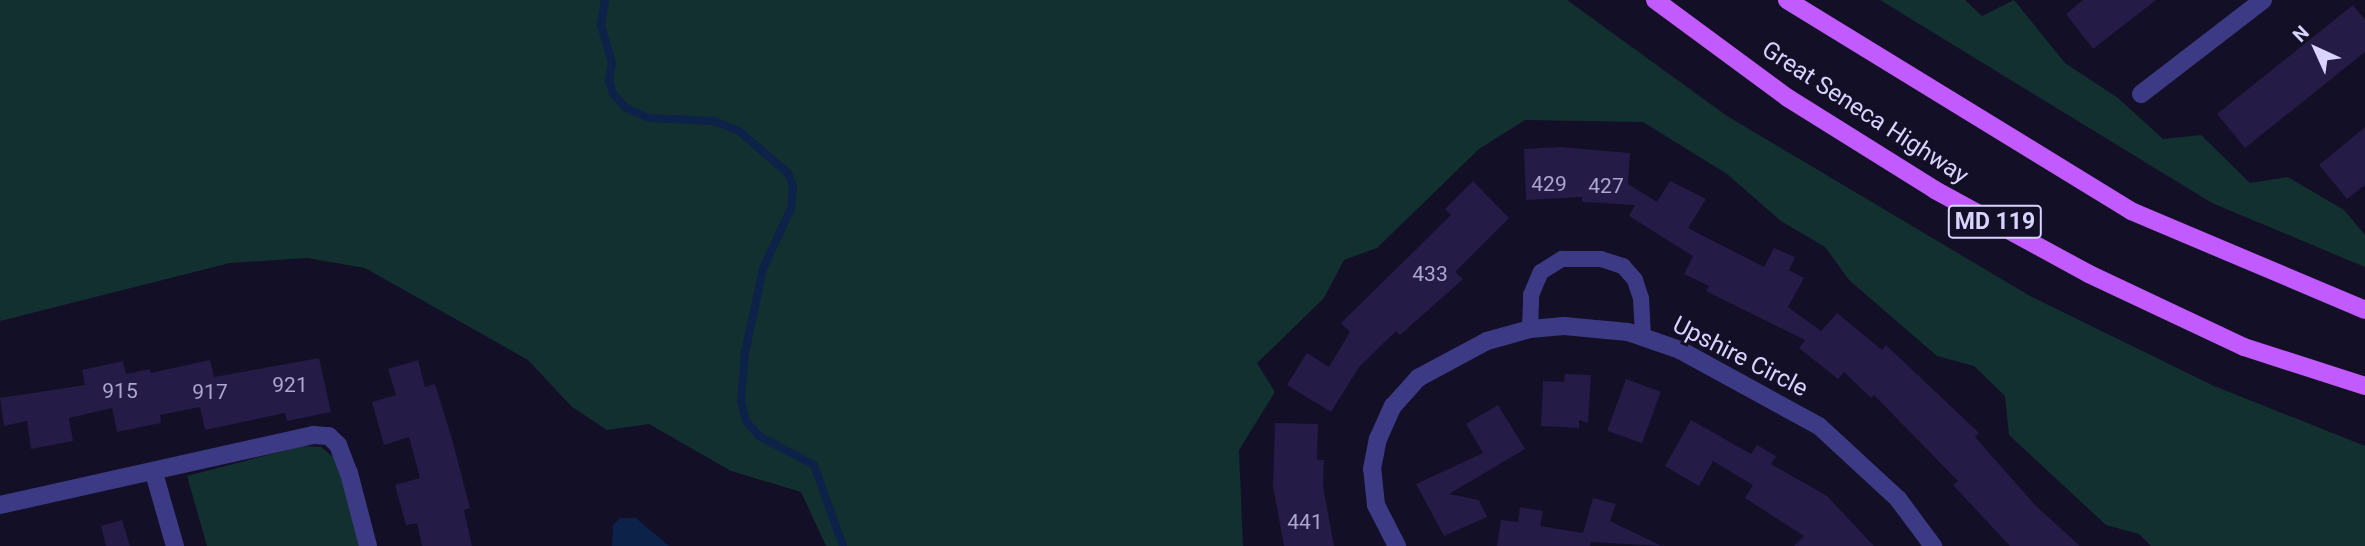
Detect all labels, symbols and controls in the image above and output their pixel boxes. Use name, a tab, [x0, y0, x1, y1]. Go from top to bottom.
north arrow	[2281, 14, 2351, 84]
text: N	[2288, 21, 2314, 47]
street label: Great Seneca Highway	[1756, 35, 1974, 191]
house number: 429	[1531, 171, 1567, 197]
house number: 427	[1588, 173, 1624, 199]
road number: MD 119	[1948, 202, 2042, 242]
house number: 433	[1412, 261, 1448, 287]
street label: Upshire Circle	[1668, 311, 1812, 403]
house number: 921	[272, 372, 308, 398]
house number: 915	[102, 378, 138, 404]
house number: 917	[192, 379, 228, 405]
house number: 441	[1287, 509, 1323, 535]

